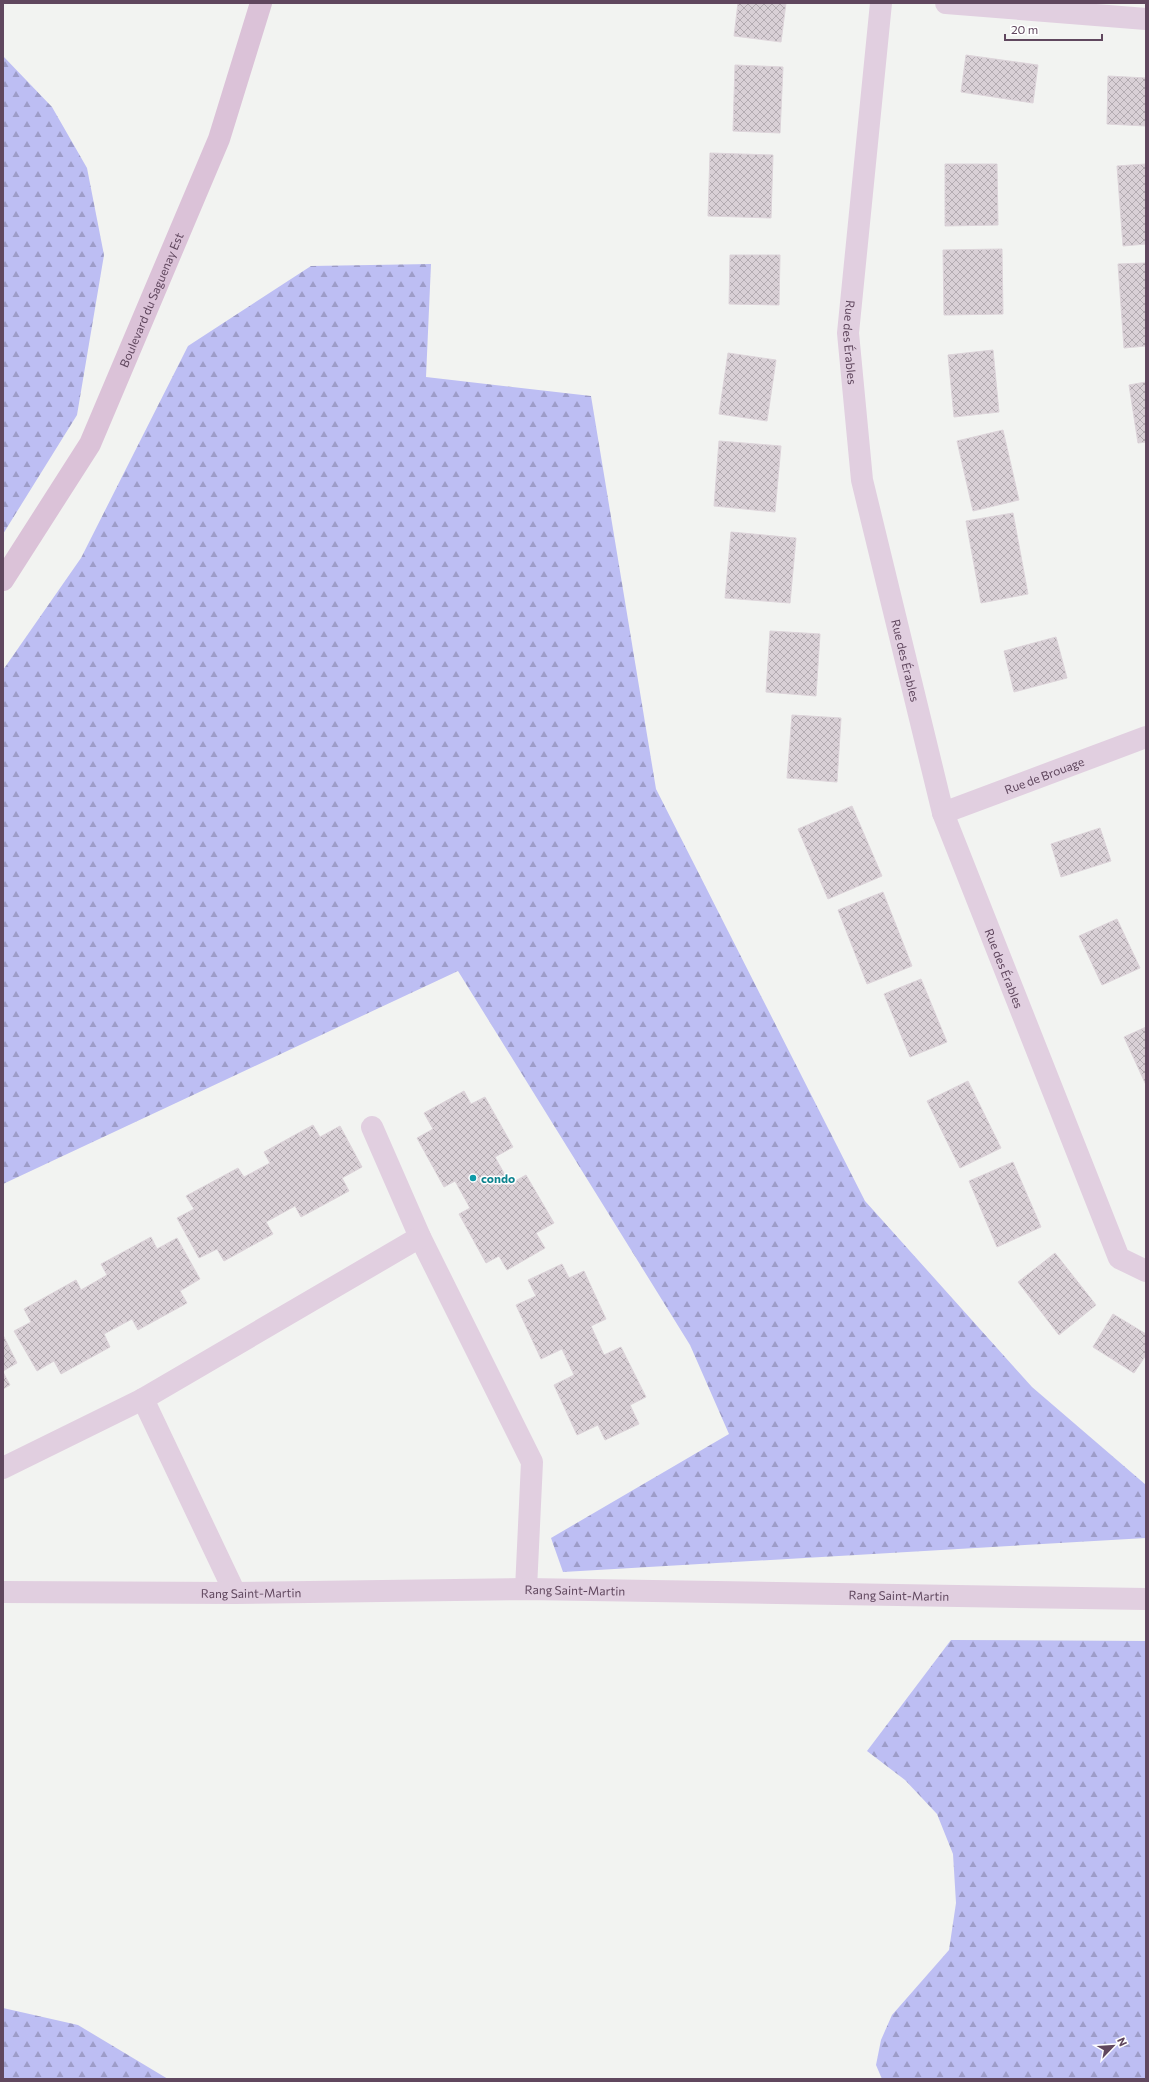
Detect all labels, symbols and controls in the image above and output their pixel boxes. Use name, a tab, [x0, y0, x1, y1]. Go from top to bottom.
scale bar	[1005, 16, 1102, 42]
text: 20 m	[1011, 22, 1038, 36]
street label: Boulevard du Saguenay Est	[116, 230, 186, 369]
street label: Rue des Érables	[841, 300, 860, 385]
street label: Rue des Érables	[889, 618, 923, 703]
street label: Rue de Brouage	[1002, 754, 1086, 796]
street label: Rue des Érables	[982, 926, 1026, 1010]
place label: condo	[481, 1171, 515, 1185]
marker: condo	[468, 1173, 478, 1183]
street label: Rang Saint-Martin	[525, 1582, 625, 1598]
street label: Rang Saint-Martin	[201, 1585, 301, 1600]
street label: Rang Saint-Martin	[848, 1587, 949, 1603]
north arrow	[1093, 2026, 1133, 2066]
text: N	[1115, 2035, 1130, 2048]

